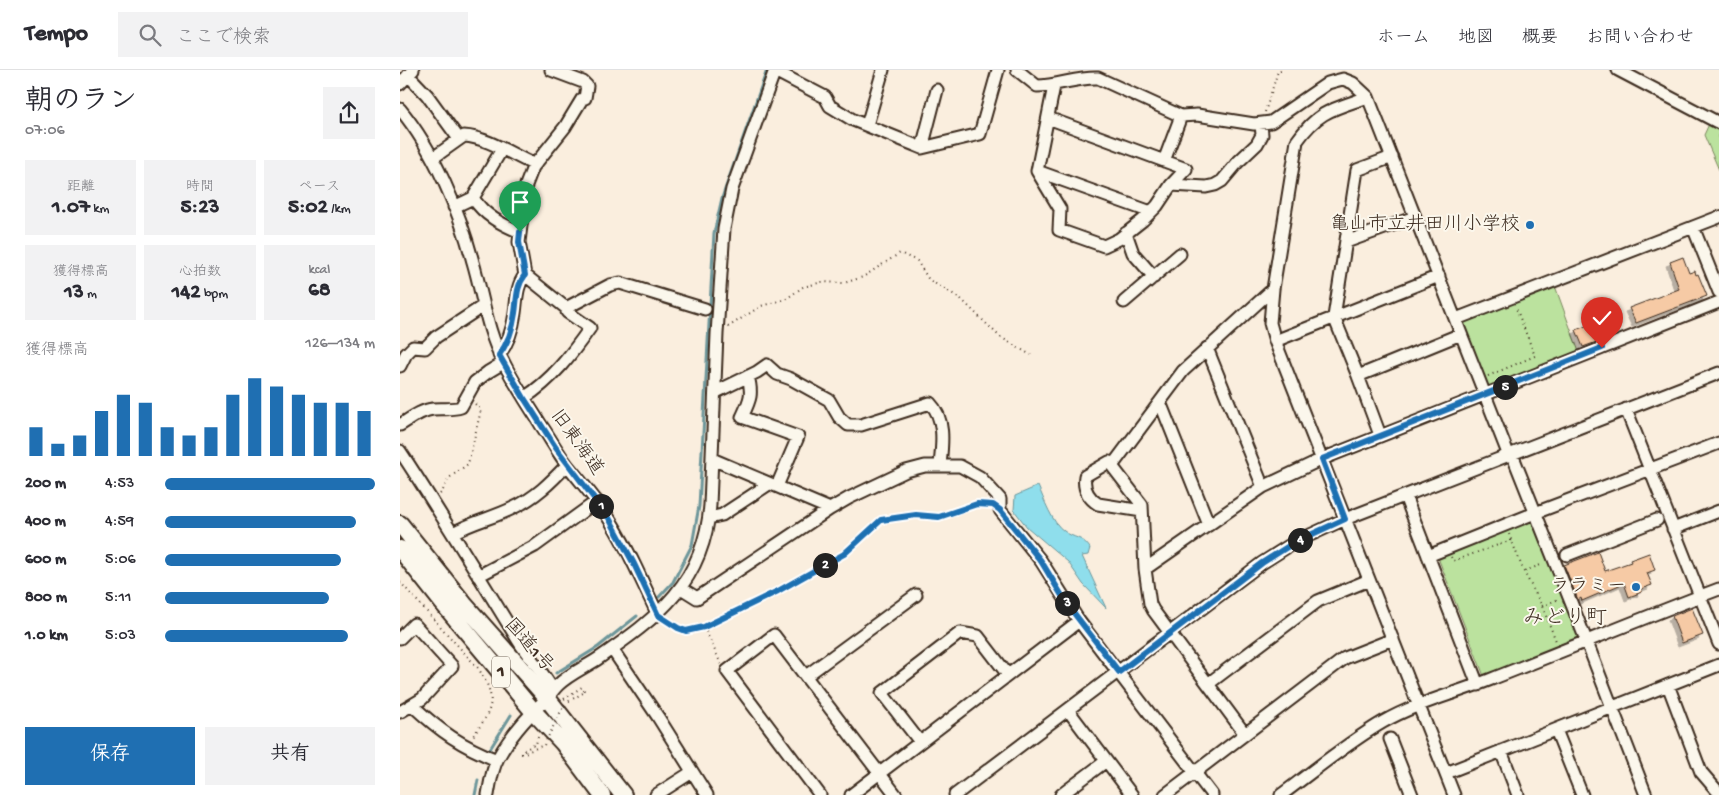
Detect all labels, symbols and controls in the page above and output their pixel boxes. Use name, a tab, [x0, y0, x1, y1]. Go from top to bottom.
search box	[118, 12, 468, 57]
text: Tempo	[25, 20, 88, 49]
icon: search	[136, 21, 164, 49]
text: ここで検索	[176, 27, 271, 50]
text: ホーム	[1377, 28, 1430, 49]
text: 地図	[1458, 28, 1494, 49]
text: 概要	[1522, 28, 1558, 49]
text: お問い合わせ	[1586, 28, 1694, 49]
text: 朝のラン	[25, 86, 137, 119]
button: share	[323, 87, 375, 139]
text: 07:06	[25, 122, 65, 141]
text: 距離	[67, 179, 95, 196]
text: 時間	[186, 179, 214, 196]
text: ペース	[299, 179, 340, 196]
pin	[499, 181, 541, 232]
icon: arrive	[506, 188, 534, 216]
text: 1.07	[52, 196, 90, 221]
text: 5:23	[181, 196, 219, 221]
text: 5:02	[288, 196, 328, 221]
text: km	[90, 201, 109, 218]
text: /km	[328, 201, 351, 218]
place label: 亀山市立井田川小学校	[1330, 213, 1520, 237]
marker: 亀山市立井田川小学校	[1524, 219, 1536, 231]
text: kcal	[308, 262, 330, 279]
text: 獲得標高	[53, 264, 109, 281]
text: 心拍数	[179, 264, 221, 281]
text: 68	[308, 279, 330, 304]
text: 13	[64, 281, 84, 306]
text: 142	[172, 281, 201, 306]
text: m	[84, 286, 97, 303]
text: bpm	[201, 286, 228, 303]
pin	[1581, 297, 1623, 348]
icon: check	[1588, 304, 1616, 332]
text: 126–134 m	[305, 335, 375, 354]
text: 獲得標高	[25, 342, 89, 361]
pin: 5	[1492, 374, 1518, 400]
text: 5	[1502, 379, 1509, 396]
street label: 旧東海道	[544, 405, 608, 481]
text: 200 m	[25, 475, 66, 494]
text: 4:53	[105, 475, 134, 494]
pin: 1	[588, 494, 614, 518]
text: 1	[599, 498, 604, 515]
text: 400 m	[25, 513, 66, 532]
text: 4:59	[105, 513, 134, 532]
pin: 4	[1288, 528, 1312, 552]
text: 4	[1297, 532, 1304, 549]
text: 600 m	[25, 551, 66, 570]
text: 5:06	[105, 551, 136, 570]
pin: 2	[812, 552, 838, 578]
text: 2	[822, 557, 829, 574]
place label: ララミー	[1550, 576, 1626, 599]
marker: ララミー	[1630, 581, 1642, 593]
text: 800 m	[25, 589, 67, 608]
text: 5:11	[105, 589, 131, 608]
pin: 3	[1054, 590, 1080, 616]
text: 3	[1064, 595, 1071, 612]
district label: みどり町	[1523, 607, 1607, 632]
street label: 国道1号	[498, 614, 558, 678]
text: 1.0 km	[25, 627, 68, 646]
text: 5:03	[105, 627, 136, 646]
road number: 1	[492, 656, 510, 688]
button: 保存	[25, 727, 195, 785]
button: 共有	[205, 727, 375, 785]

